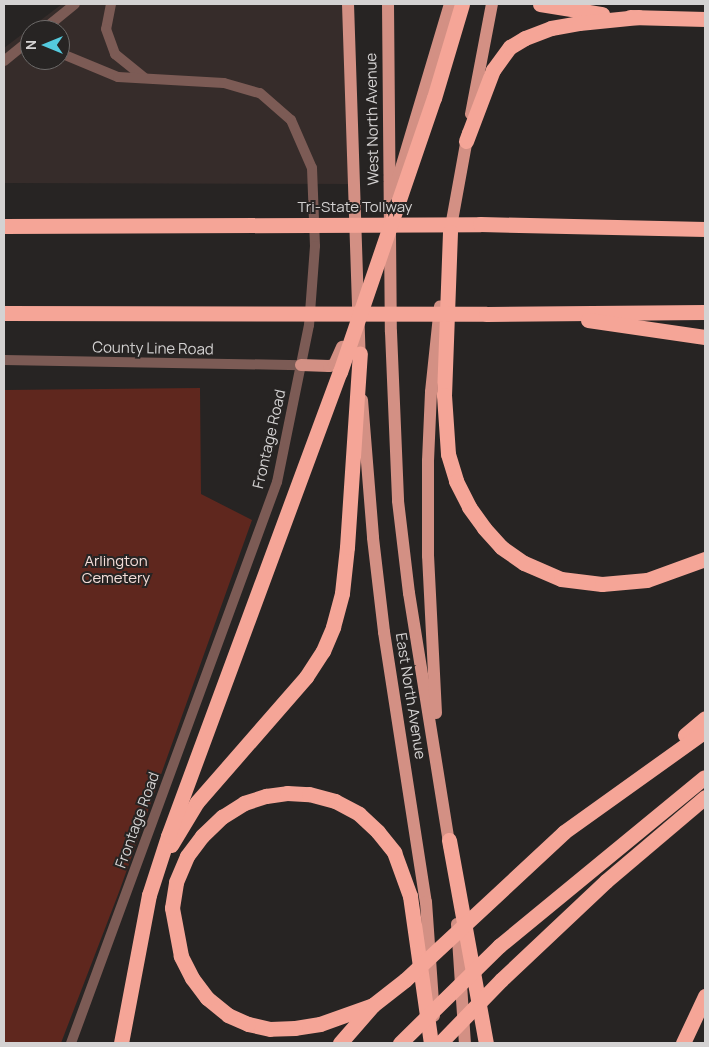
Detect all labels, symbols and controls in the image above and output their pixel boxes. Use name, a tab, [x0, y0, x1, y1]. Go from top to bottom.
north arrow	[20, 20, 70, 70]
text: N	[21, 40, 40, 50]
street label: West North Avenue	[362, 53, 382, 185]
street label: Tri-State Tollway	[298, 198, 412, 216]
street label: County Line Road	[92, 338, 214, 358]
street label: Frontage Road	[249, 388, 289, 490]
park label: Arlington Cemetery	[82, 551, 150, 586]
street label: East North Avenue	[392, 632, 430, 760]
street label: Frontage Road	[111, 769, 163, 871]

